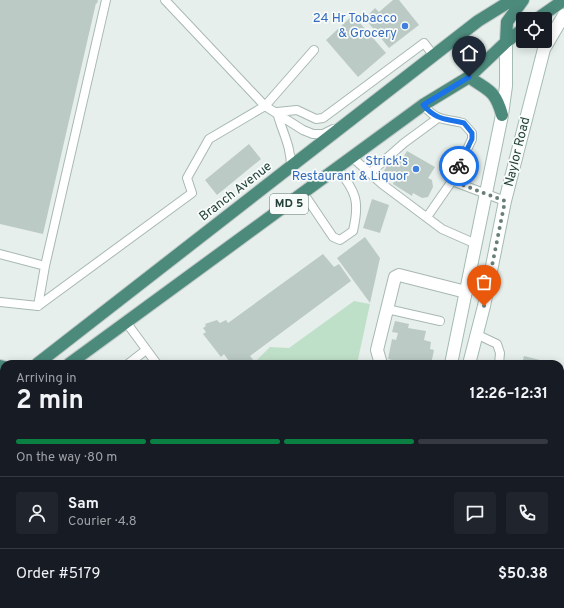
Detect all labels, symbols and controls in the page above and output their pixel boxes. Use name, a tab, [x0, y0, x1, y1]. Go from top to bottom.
place label: 24 Hr Tobacco & Grocery	[313, 11, 397, 42]
map controls	[516, 12, 552, 48]
button: locate	[516, 12, 552, 48]
marker: 24 Hr Tobacco & Grocery	[400, 21, 410, 31]
pin	[452, 36, 486, 77]
icon: home	[458, 42, 480, 64]
street label: Naylor Road	[502, 115, 534, 189]
courier	[439, 146, 479, 186]
place label: Strick's Restaurant & Liquor	[292, 154, 408, 185]
icon: bike	[448, 155, 470, 177]
street label: Branch Avenue	[197, 159, 275, 225]
marker: Strick's Restaurant & Liquor	[411, 164, 421, 174]
road number: MD 5	[270, 194, 308, 214]
pin	[467, 265, 501, 306]
icon: bag	[473, 271, 495, 293]
text: Arriving in	[16, 371, 77, 387]
text: 2 min	[16, 385, 84, 418]
text: 12:26–12:31	[469, 385, 548, 404]
text: On the way · 80 m	[16, 450, 117, 466]
button: person	[16, 492, 58, 534]
button: chat	[454, 492, 496, 534]
button: phone	[506, 492, 548, 534]
text: Sam	[68, 495, 99, 514]
text: Courier · 4.8	[68, 514, 137, 530]
text: Order #5179	[16, 565, 100, 584]
text: $50.38	[498, 565, 548, 584]

